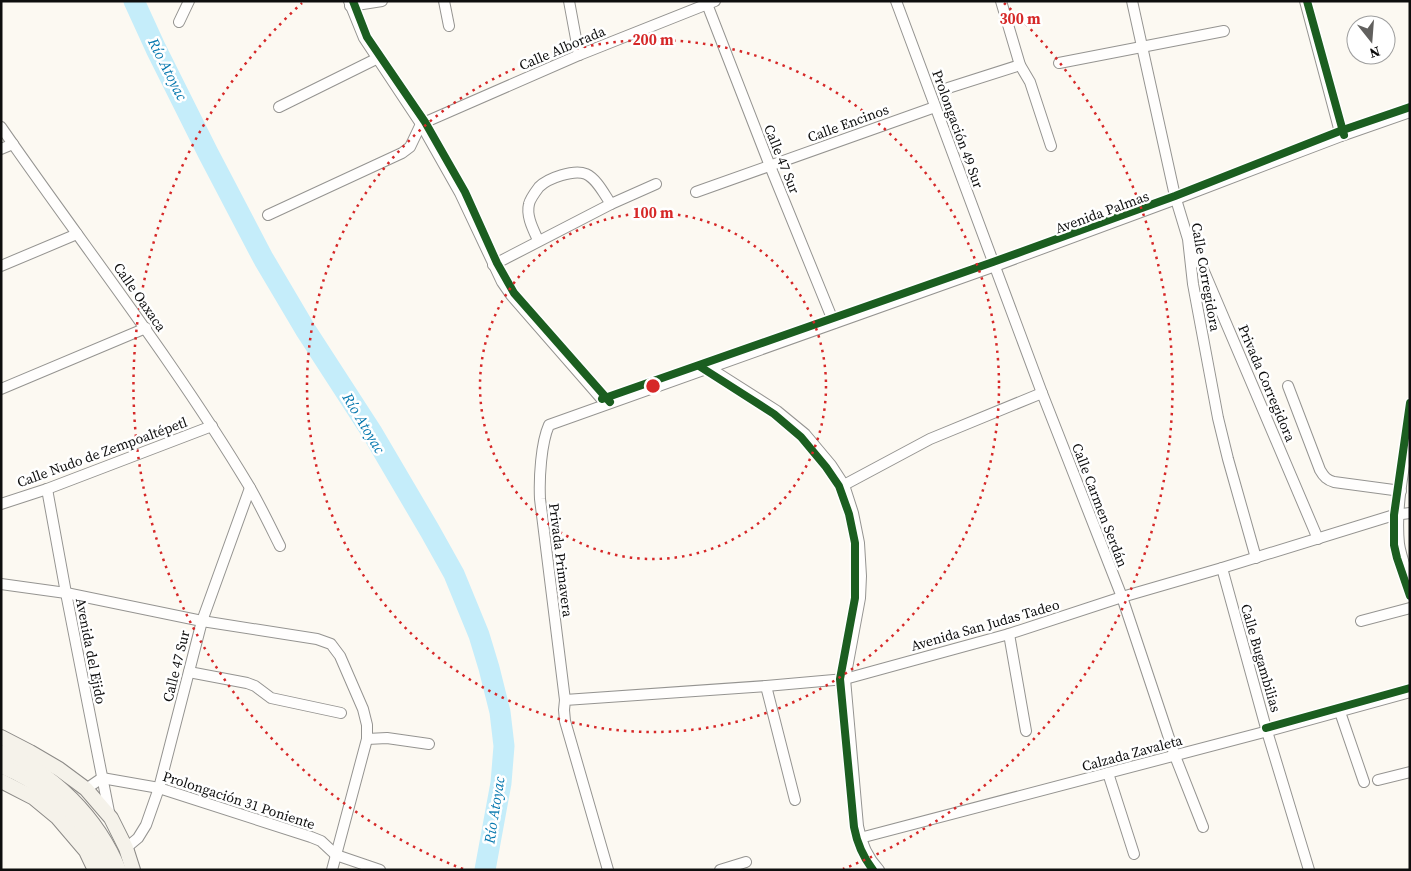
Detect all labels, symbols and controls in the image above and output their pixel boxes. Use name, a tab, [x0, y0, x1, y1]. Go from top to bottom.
text: 300 m	[999, 8, 1041, 29]
north arrow	[1346, 15, 1396, 65]
street label: Calle Alborada	[516, 21, 609, 75]
text: 200 m	[632, 29, 674, 50]
water label: Río Atoyac	[143, 33, 193, 105]
text: N	[1367, 41, 1383, 63]
street label: Prolongación 49 Sur	[927, 67, 989, 191]
street label: Calle Encinos	[805, 99, 891, 147]
street label: Calle 47 Sur	[759, 121, 805, 197]
street label: Avenida Palmas	[1052, 186, 1152, 238]
text: 100 m	[632, 202, 674, 223]
street label: Calle Corregidora	[1187, 221, 1226, 334]
street label: Calle Oaxaca	[109, 259, 172, 336]
street label: Privada Corregidora	[1233, 321, 1301, 445]
centre of rings	[644, 377, 662, 395]
water label: Río Atoyac	[337, 388, 391, 458]
street label: Calle Nudo de Zempoaltépetl	[14, 412, 190, 492]
street label: Calle Carmen Serdán	[1067, 440, 1133, 570]
street label: Privada Primavera	[544, 502, 578, 619]
street label: Avenida San Judas Tadeo	[908, 594, 1062, 656]
street label: Avenida del Ejido	[71, 596, 111, 706]
street label: Calle Bugambilias	[1236, 602, 1286, 714]
street label: Calle 47 Sur	[157, 628, 195, 704]
street label: Calzada Zavaleta	[1079, 730, 1185, 776]
street label: Prolongación 31 Poniente	[160, 766, 318, 834]
water label: Río Atoyac	[478, 774, 510, 846]

